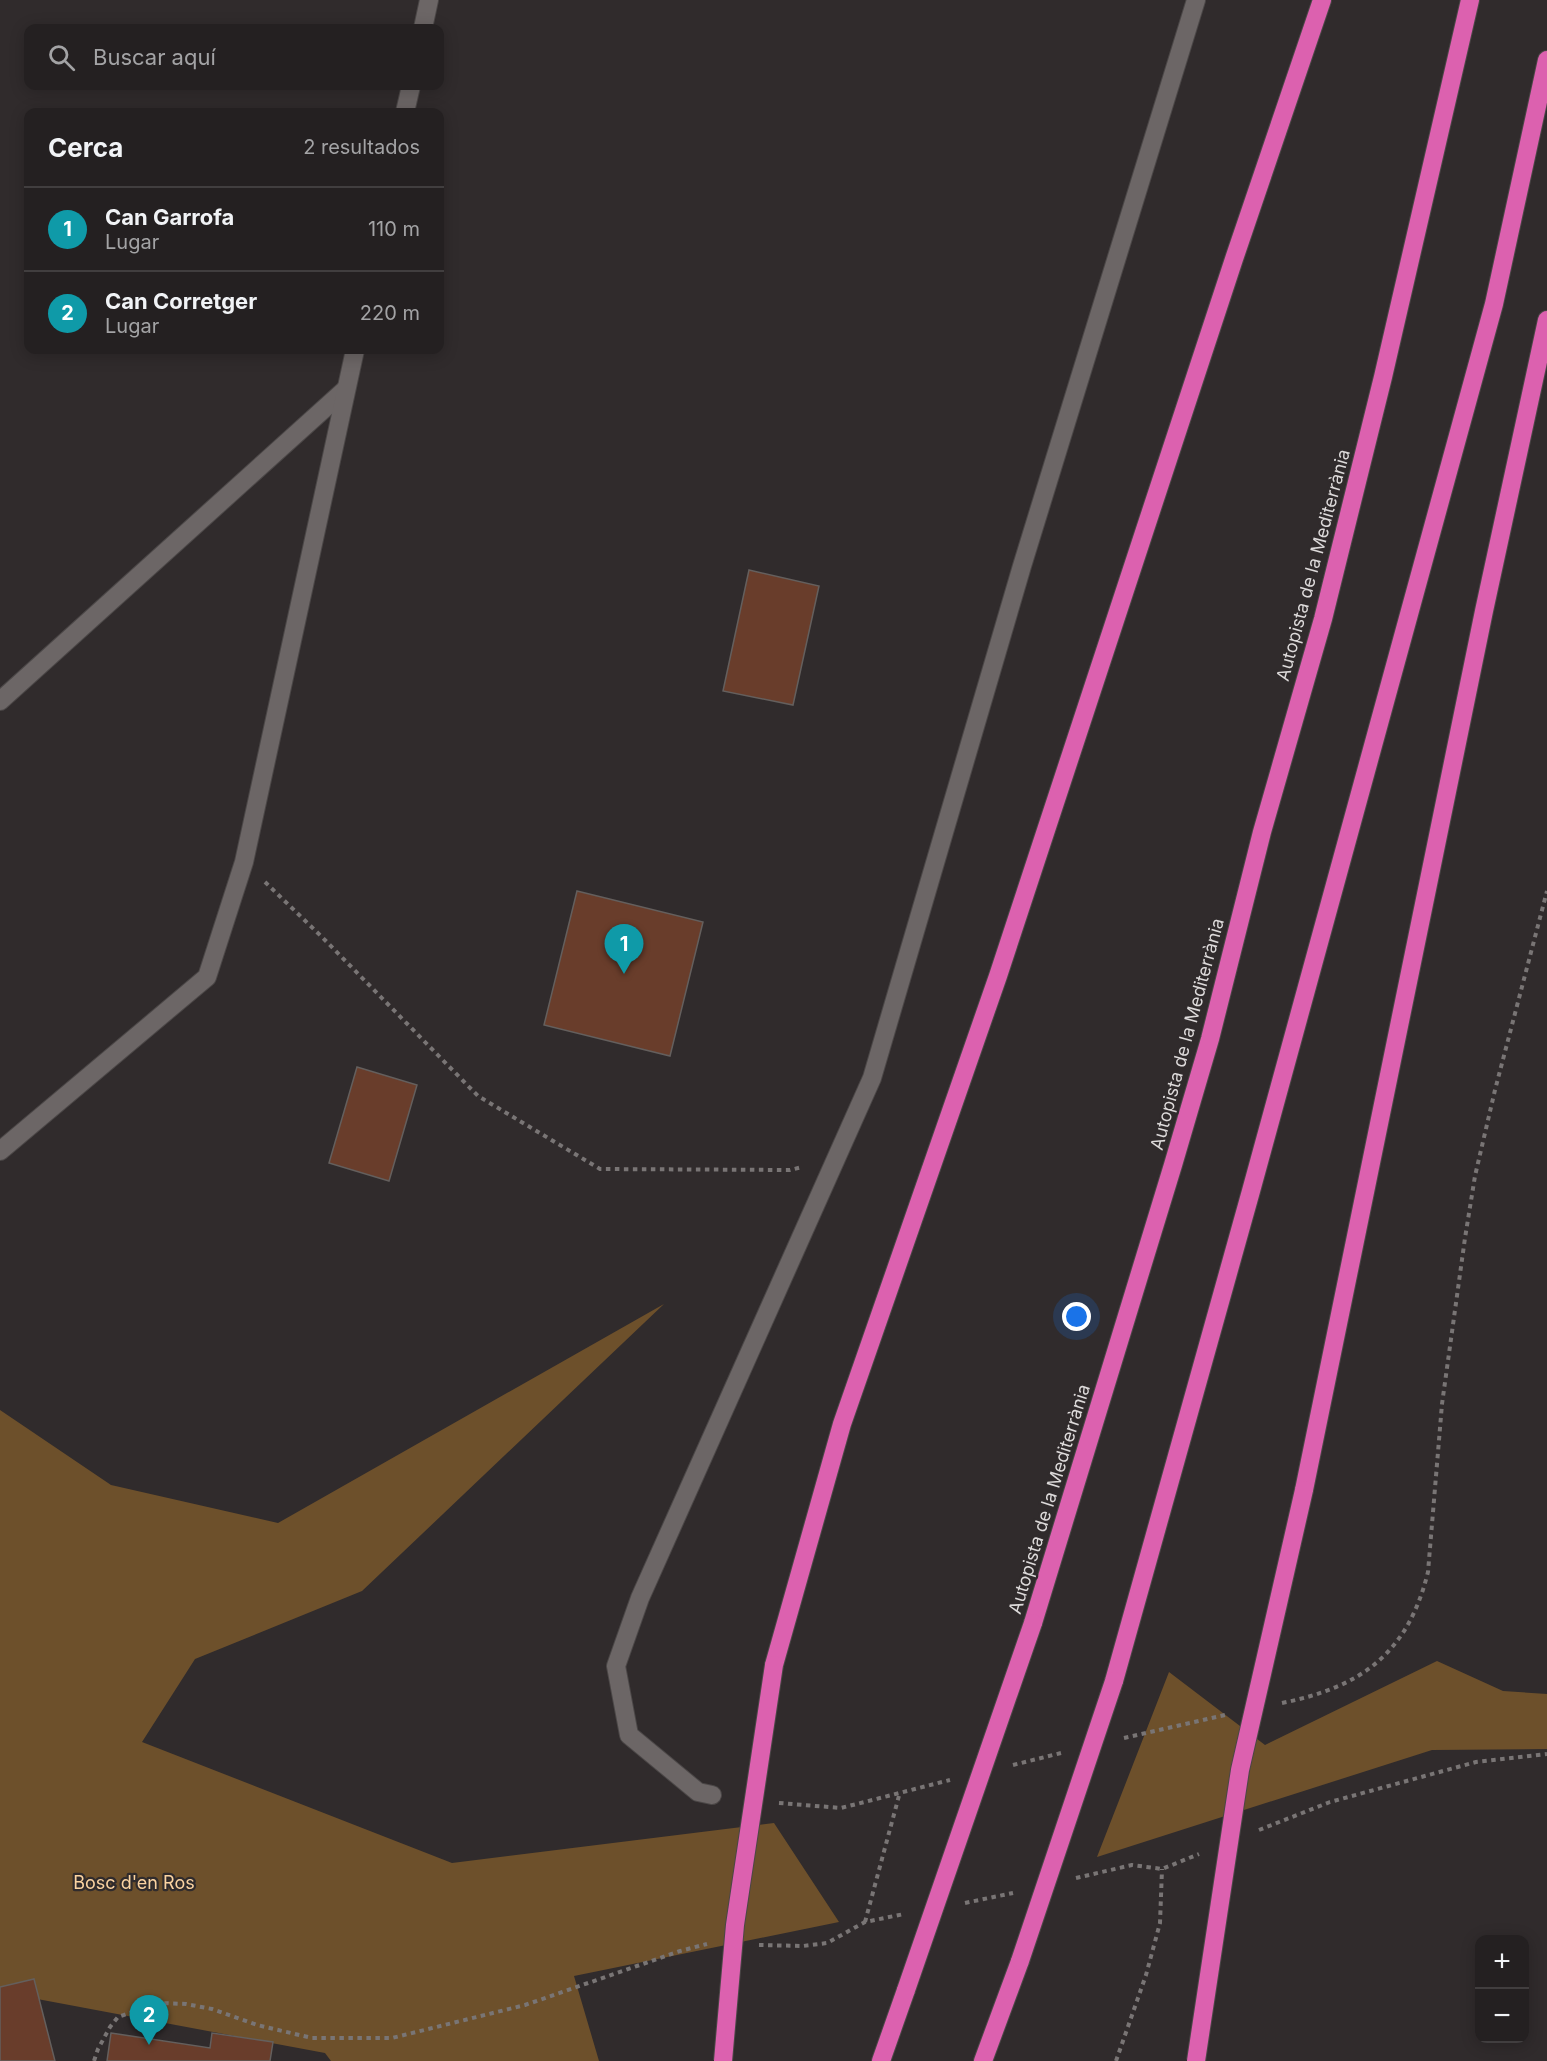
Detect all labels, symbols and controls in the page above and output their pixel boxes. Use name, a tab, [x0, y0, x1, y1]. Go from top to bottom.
search box	[24, 24, 444, 90]
icon: search	[45, 41, 78, 74]
text: Buscar aquí	[93, 44, 216, 70]
text: Cerca	[48, 132, 123, 163]
text: 2 resultados	[303, 135, 420, 159]
text: Can Garrofa	[105, 204, 234, 230]
text: 1	[63, 217, 72, 241]
text: 110 m	[368, 217, 420, 241]
text: Lugar	[105, 230, 159, 254]
text: Can Corretger	[105, 288, 257, 314]
text: 2	[61, 301, 74, 325]
text: 220 m	[360, 301, 420, 325]
text: Lugar	[105, 314, 159, 338]
street label: Autopista de la Mediterrània	[1272, 447, 1354, 683]
street label: Autopista de la Mediterrània	[1146, 916, 1228, 1152]
pin: 1	[604, 924, 644, 974]
your location	[1062, 1302, 1091, 1331]
street label: Autopista de la Mediterrània	[1004, 1382, 1094, 1616]
park label: Bosc d'en Ros	[73, 1872, 195, 1893]
map controls	[1475, 1935, 1529, 2043]
button: +	[1475, 1935, 1529, 1989]
button: −	[1475, 1989, 1529, 2043]
pin: 2	[130, 1996, 168, 2045]

